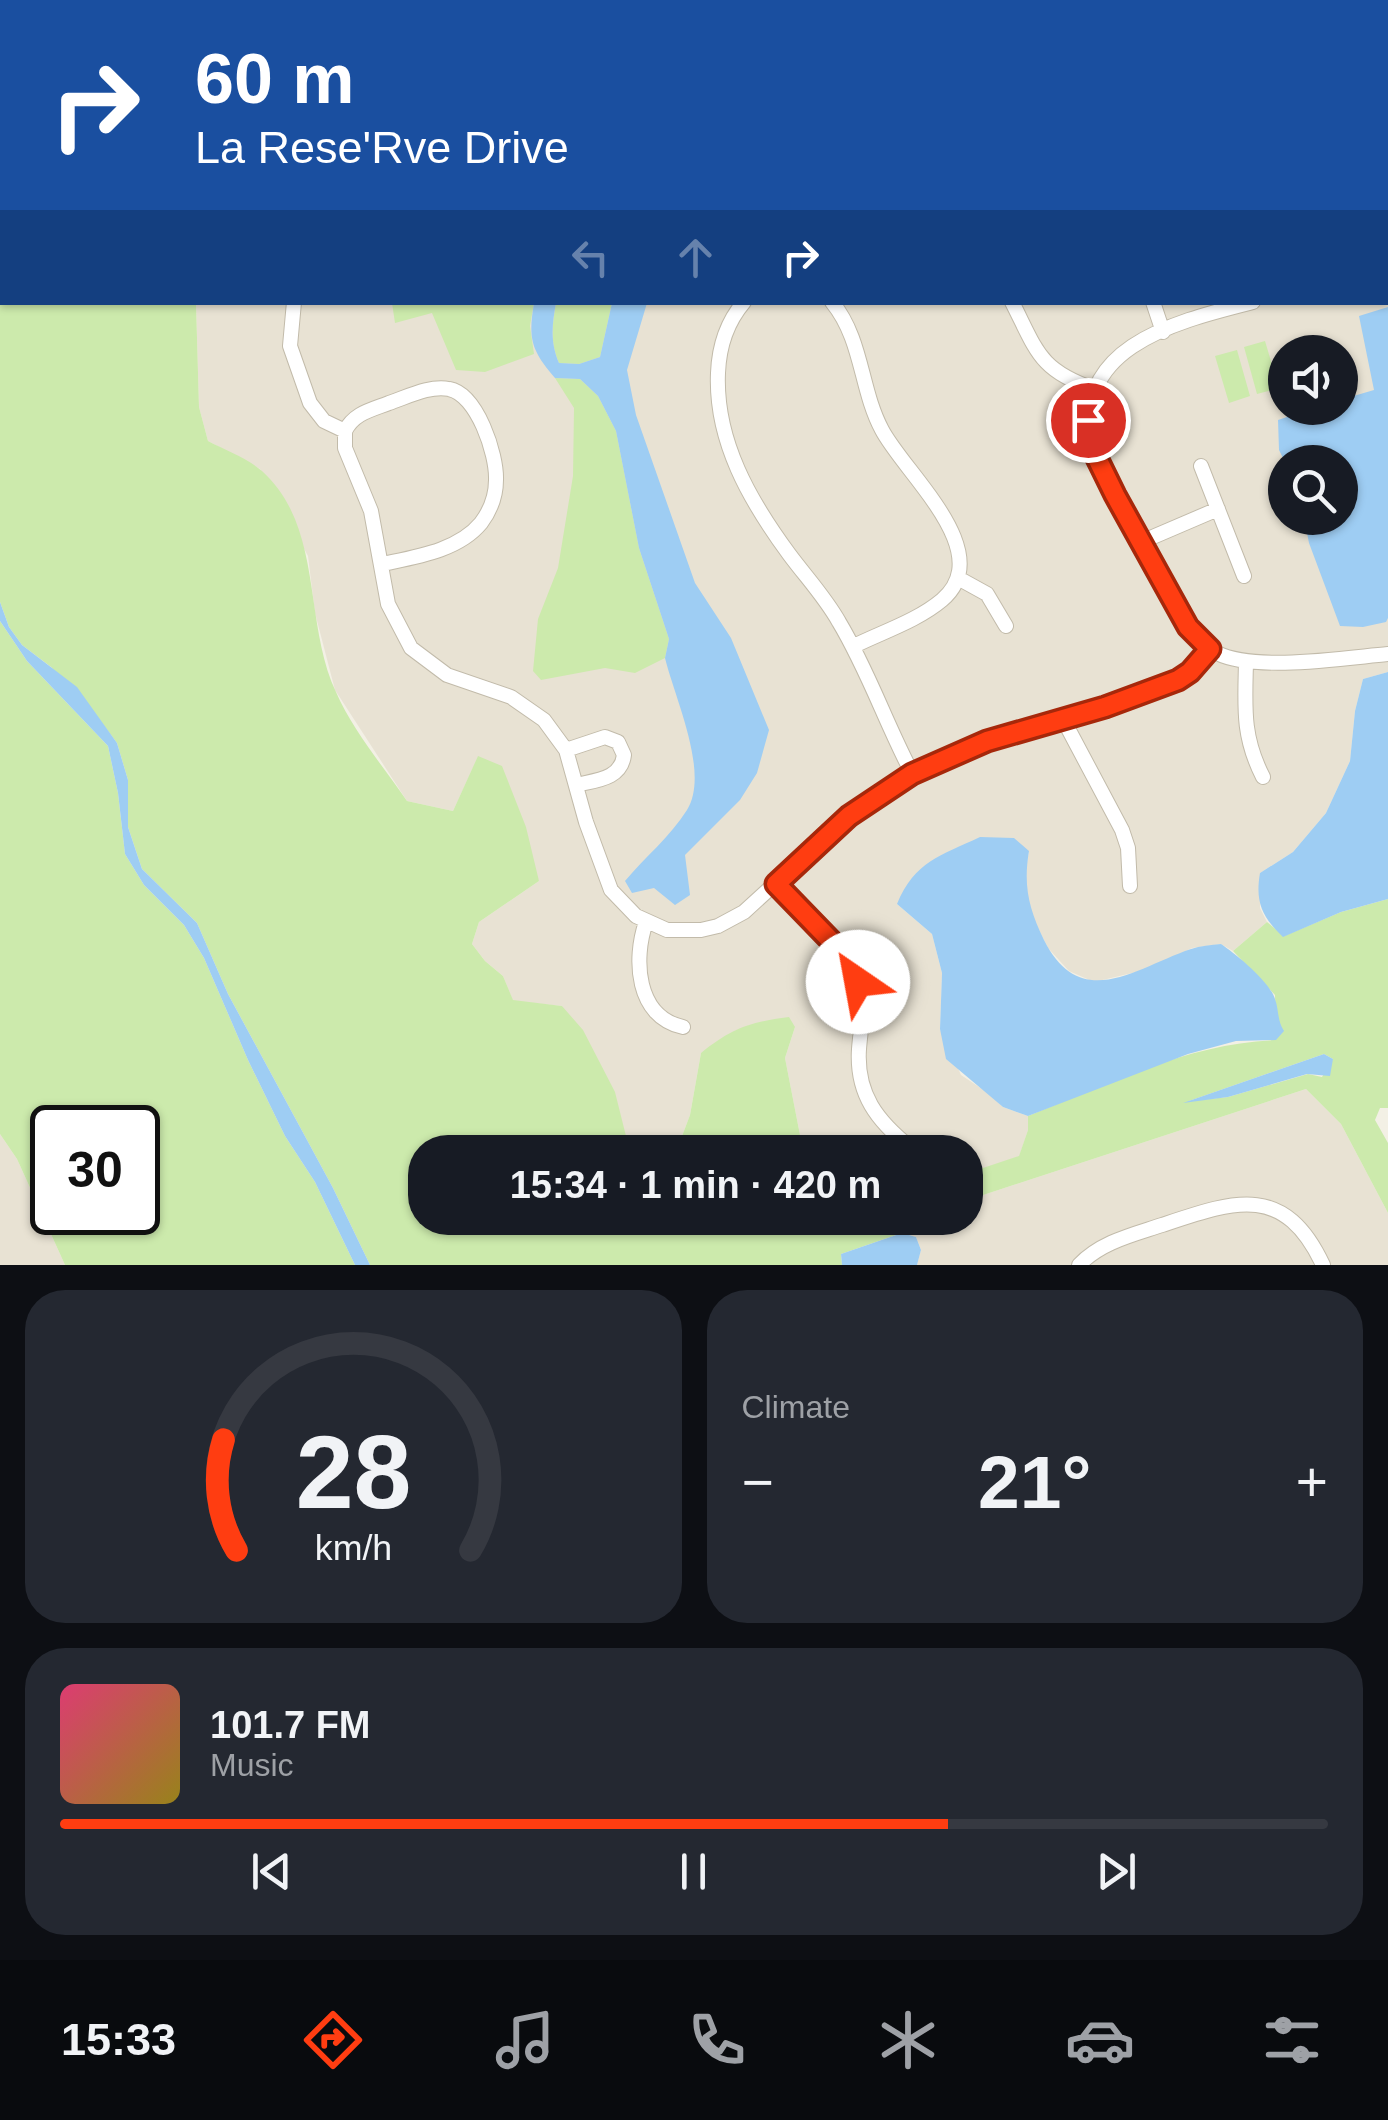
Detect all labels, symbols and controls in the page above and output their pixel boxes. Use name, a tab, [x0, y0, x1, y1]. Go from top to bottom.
icon: right	[30, 40, 160, 170]
text: 60 m	[195, 40, 355, 118]
text: La Rese'Rve Drive	[195, 122, 569, 173]
icon: left	[563, 230, 618, 285]
icon: ahead	[668, 230, 723, 285]
icon: right	[773, 230, 828, 285]
map controls	[1268, 335, 1358, 535]
button: sound	[1268, 335, 1358, 425]
pin	[1046, 378, 1131, 463]
icon: arrive	[1061, 393, 1116, 448]
button: search	[1268, 445, 1358, 535]
position arrow	[806, 930, 910, 1034]
speed limit sign: 30	[30, 1105, 160, 1235]
text: 15:34 · 1 min · 420 m	[510, 1164, 881, 1206]
text: Climate	[742, 1389, 850, 1425]
text: 28	[295, 1414, 411, 1530]
text: 21°	[978, 1440, 1091, 1524]
text: −	[742, 1451, 774, 1513]
text: +	[1296, 1451, 1328, 1513]
text: km/h	[315, 1528, 392, 1568]
text: 101.7 FM	[210, 1704, 371, 1746]
text: Music	[210, 1747, 294, 1783]
icon: previous	[244, 1844, 299, 1899]
icon: pause	[666, 1844, 721, 1899]
icon: next	[1089, 1844, 1144, 1899]
icon: directions	[298, 2005, 368, 2075]
icon: music	[490, 2005, 560, 2075]
icon: phone	[682, 2005, 752, 2075]
icon: climate	[873, 2005, 943, 2075]
icon: car	[1065, 2005, 1135, 2075]
icon: filters	[1257, 2005, 1327, 2075]
text: 15:33	[61, 2014, 176, 2065]

